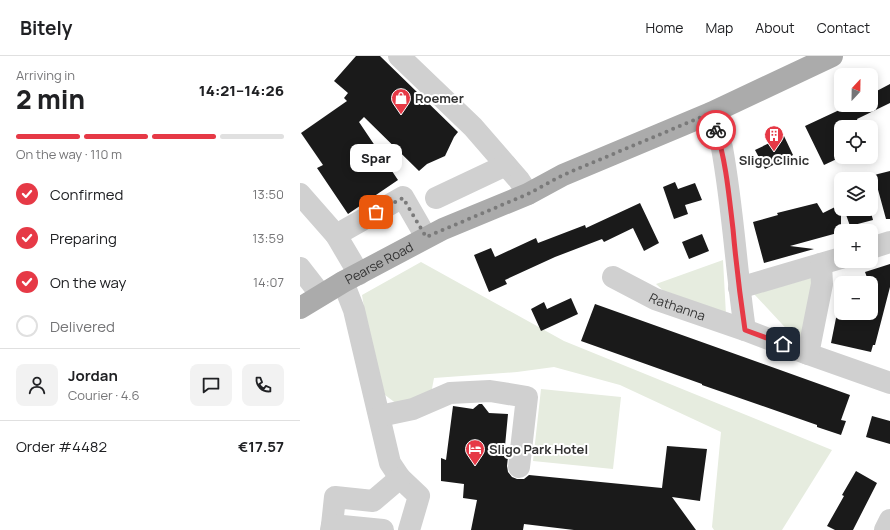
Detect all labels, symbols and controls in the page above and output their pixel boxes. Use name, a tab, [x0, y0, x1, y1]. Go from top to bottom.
text: Bitely	[20, 15, 72, 41]
text: Home	[646, 18, 683, 37]
text: Map	[705, 18, 733, 37]
text: About	[755, 18, 795, 37]
text: Contact	[817, 18, 870, 37]
text: Arriving in	[16, 66, 75, 84]
north arrow	[834, 68, 878, 112]
map controls	[834, 68, 878, 320]
text: 14:21–14:26	[199, 80, 284, 101]
text: 2 min	[16, 81, 85, 117]
shop icon: Roemer	[390, 87, 412, 115]
place label: Roemer	[415, 89, 464, 107]
courier	[696, 110, 736, 150]
icon: bike	[705, 119, 727, 141]
button: locate	[834, 120, 878, 164]
building icon: Sligo Clinic	[763, 124, 785, 152]
callout: Spar	[350, 144, 402, 172]
text: On the way · 110 m	[16, 145, 122, 163]
text: Spar	[361, 149, 391, 167]
place label: Sligo Clinic	[739, 151, 810, 169]
button: layers	[834, 172, 878, 216]
icon: check	[16, 183, 38, 205]
text: Confirmed	[50, 184, 123, 205]
text: 13:50	[252, 185, 284, 203]
pin	[359, 195, 393, 229]
icon: bag	[365, 201, 387, 223]
button: +	[834, 224, 878, 268]
icon: check	[16, 227, 38, 249]
text: Preparing	[50, 228, 117, 249]
text: 13:59	[252, 229, 284, 247]
street label: Pearse Road	[342, 237, 416, 288]
icon: check	[16, 271, 38, 293]
text: On the way	[50, 272, 126, 293]
text: 14:07	[253, 273, 284, 291]
button: −	[834, 276, 878, 320]
street label: Rathanna	[646, 288, 708, 325]
text: Delivered	[50, 316, 115, 337]
pin	[766, 327, 800, 361]
icon: home	[772, 333, 794, 355]
button: person	[16, 364, 58, 406]
button: chat	[190, 364, 232, 406]
button: phone	[242, 364, 284, 406]
text: Jordan	[68, 365, 118, 386]
text: Courier · 4.6	[68, 386, 140, 404]
text: Order #4482	[16, 436, 107, 457]
text: €17.57	[238, 436, 284, 457]
hotel icon: Sligo Park Hotel	[464, 438, 486, 466]
place label: Sligo Park Hotel	[489, 440, 588, 458]

